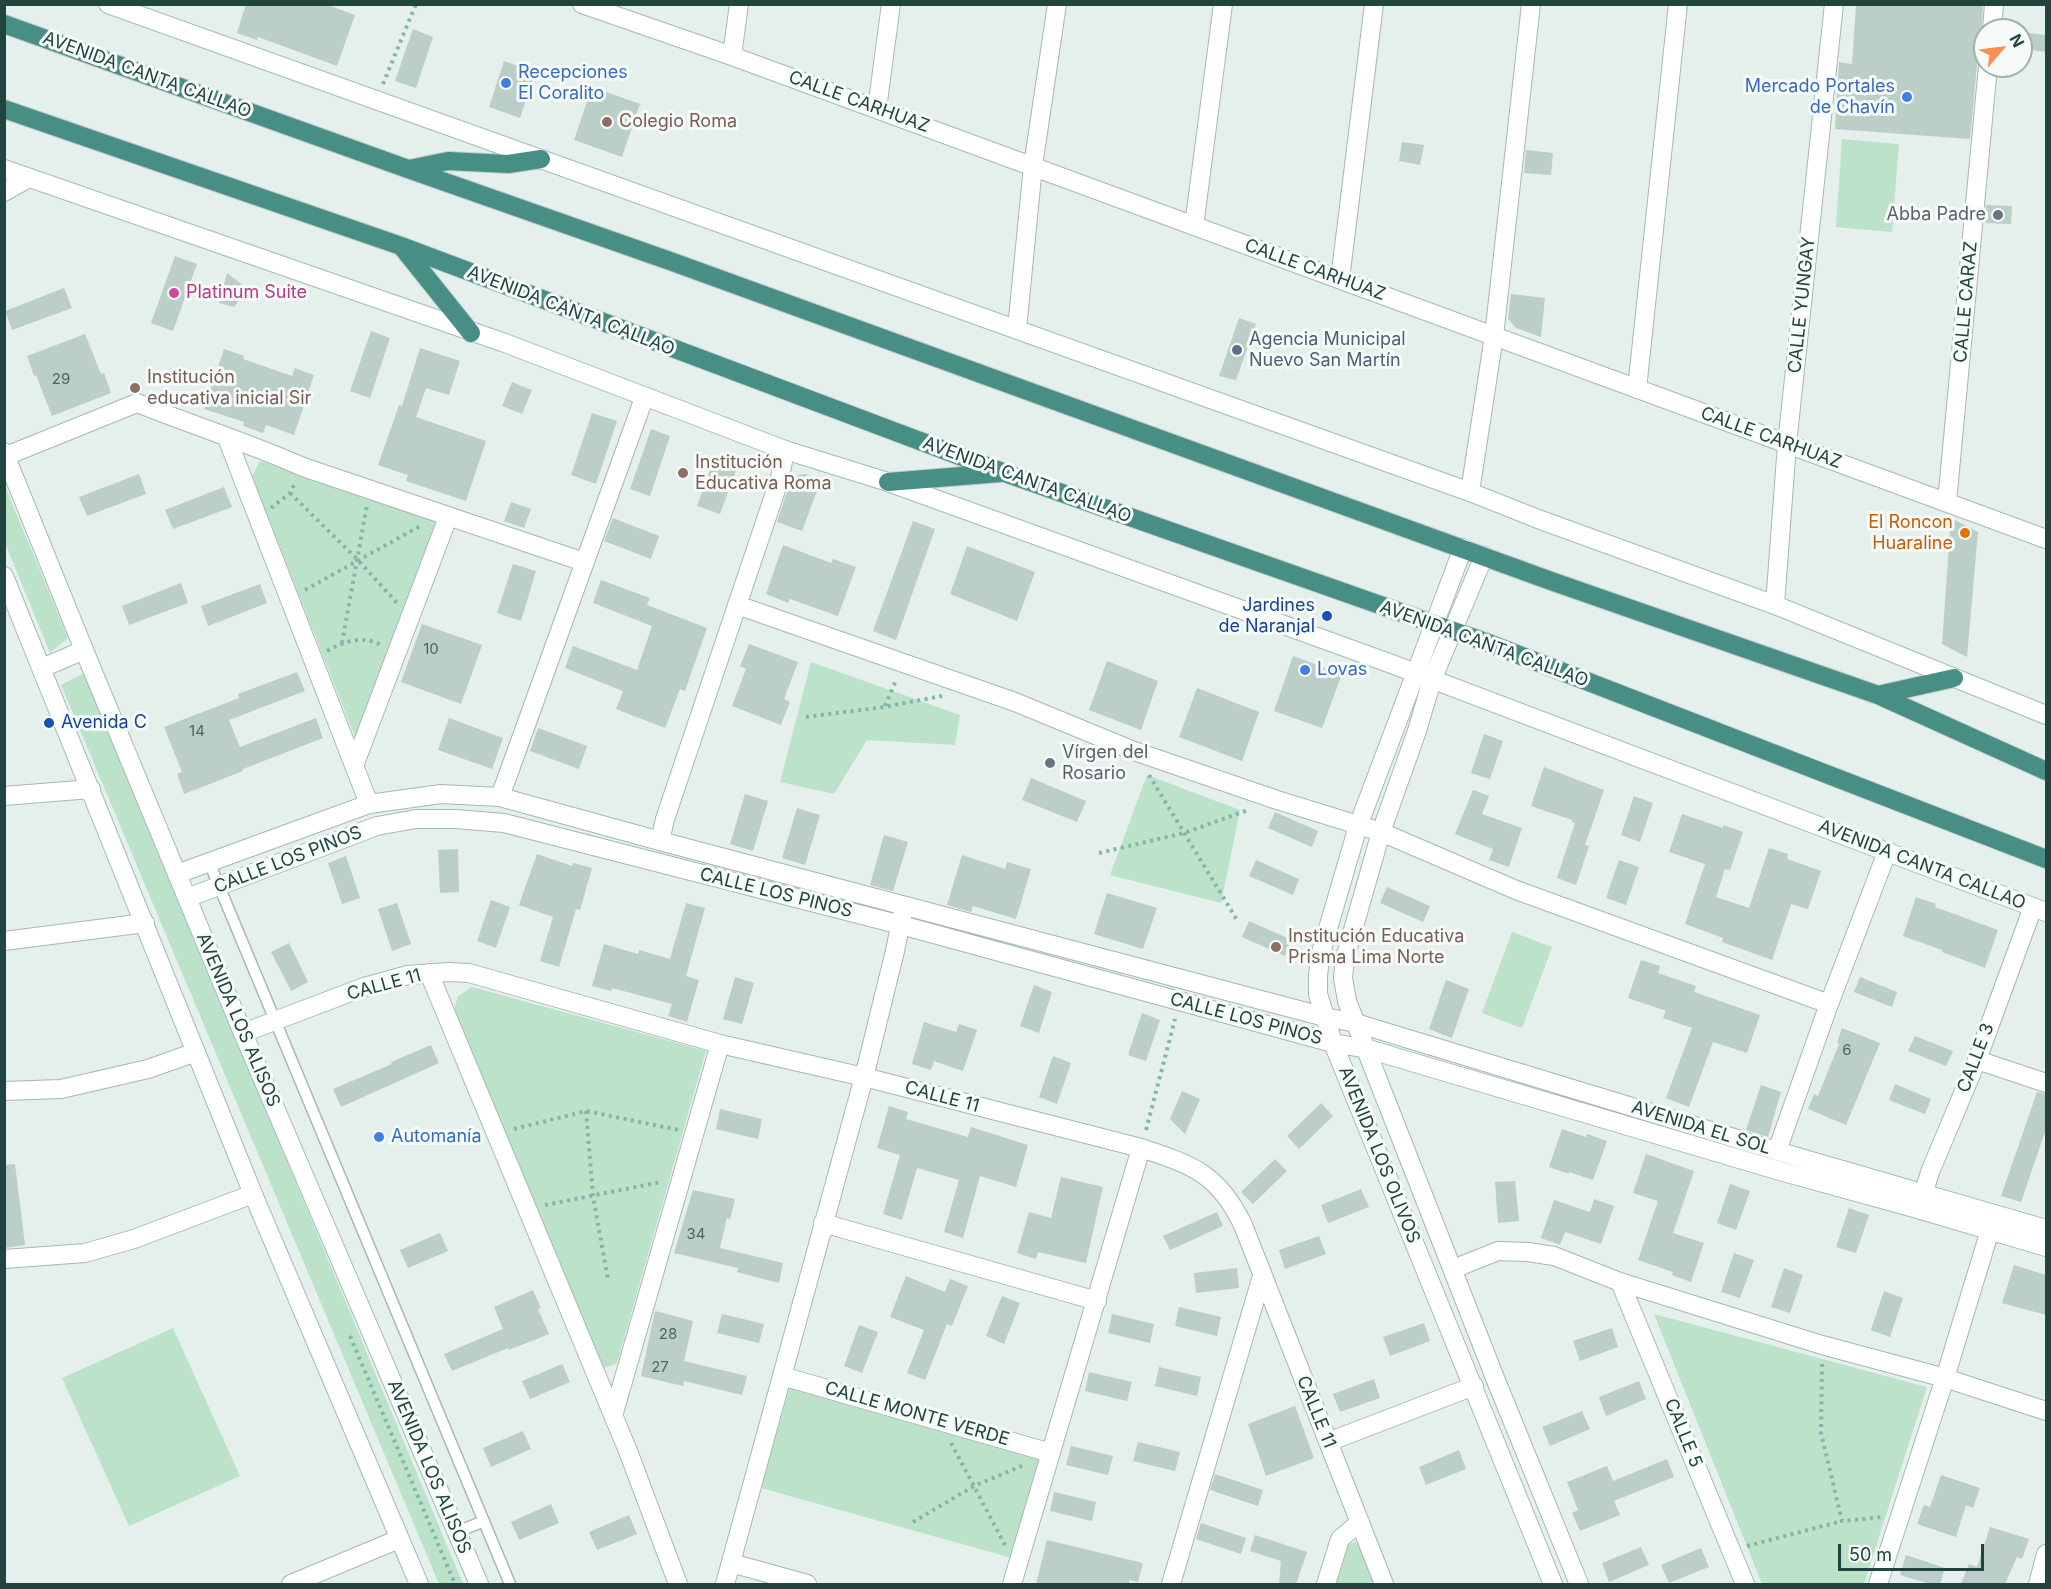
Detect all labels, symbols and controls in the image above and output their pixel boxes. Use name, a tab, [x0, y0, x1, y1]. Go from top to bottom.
north arrow	[1973, 18, 2033, 78]
street label: AVENIDA CANTA CALLAO	[40, 27, 254, 123]
text: N	[2005, 30, 2029, 51]
place label: Recepciones El Coralito	[518, 62, 628, 104]
street label: CALLE CARHUAZ	[786, 66, 932, 138]
marker: Recepciones El Coralito	[499, 76, 513, 90]
place label: Mercado Portales de Chavín	[1745, 76, 1895, 118]
marker: Mercado Portales de Chavín	[1900, 90, 1914, 104]
place label: Colegio Roma	[619, 111, 737, 133]
marker: Colegio Roma	[600, 115, 614, 129]
place label: Abba Padre	[1887, 204, 1986, 226]
marker: Abba Padre	[1991, 208, 2005, 222]
street label: CALLE CARHUAZ	[1242, 234, 1388, 306]
street label: CALLE YUNGAY	[1784, 236, 1820, 374]
street label: CALLE CARAZ	[1950, 240, 1982, 364]
street label: AVENIDA CANTA CALLAO	[464, 261, 678, 361]
place label: Platinum Suite	[186, 282, 307, 304]
marker: Platinum Suite	[167, 286, 181, 300]
place label: Agencia Municipal Nuevo San Martín	[1249, 329, 1406, 372]
marker: Agencia Municipal Nuevo San Martín	[1230, 343, 1244, 357]
place label: Institución educativa inicial Sir	[147, 367, 311, 410]
house number: 29	[52, 370, 70, 388]
marker: Institución educativa inicial Sir	[128, 381, 142, 395]
street label: CALLE CARHUAZ	[1698, 402, 1844, 474]
street label: AVENIDA CANTA CALLAO	[920, 432, 1134, 528]
place label: Institución Educativa Roma	[695, 452, 831, 494]
marker: Institución Educativa Roma	[676, 466, 690, 480]
place label: El Roncon Huaraline	[1868, 512, 1953, 554]
marker: El Roncon Huaraline	[1958, 526, 1972, 540]
place label: Jardines de Naranjal	[1218, 595, 1315, 638]
street label: AVENIDA CANTA CALLAO	[1377, 596, 1591, 692]
marker: Jardines de Naranjal	[1320, 609, 1334, 623]
house number: 10	[423, 640, 439, 658]
place label: Lovas	[1317, 659, 1367, 681]
marker: Lovas	[1298, 663, 1312, 677]
place label: Avenida C	[61, 712, 147, 734]
marker: Avenida C	[42, 716, 56, 730]
house number: 14	[189, 722, 205, 740]
place label: Vírgen del Rosario	[1062, 742, 1148, 784]
marker: Vírgen del Rosario	[1043, 756, 1057, 770]
street label: AVENIDA CANTA CALLAO	[1815, 815, 2029, 915]
street label: CALLE LOS PINOS	[211, 822, 365, 898]
street label: CALLE LOS PINOS	[697, 864, 855, 922]
place label: Institución Educativa Prisma Lima Norte	[1288, 926, 1464, 968]
street label: AVENIDA LOS ALISOS	[192, 930, 284, 1110]
marker: Institución Educativa Prisma Lima Norte	[1269, 940, 1283, 954]
street label: CALLE 11	[344, 965, 424, 1005]
street label: CALLE LOS PINOS	[1168, 988, 1324, 1050]
street label: CALLE 3	[1953, 1020, 1999, 1096]
house number: 6	[1842, 1041, 1852, 1059]
street label: AVENIDA LOS OLIVOS	[1334, 1064, 1424, 1246]
street label: CALLE 11	[902, 1077, 982, 1117]
street label: AVENIDA EL SOL	[1629, 1097, 1773, 1159]
place label: Automanía	[391, 1126, 482, 1148]
marker: Automanía	[372, 1130, 386, 1144]
house number: 34	[687, 1225, 705, 1243]
house number: 28	[659, 1325, 677, 1343]
house number: 27	[651, 1358, 669, 1376]
street label: CALLE 11	[1292, 1373, 1340, 1451]
street label: AVENIDA LOS ALISOS	[383, 1377, 475, 1557]
street label: CALLE MONTE VERDE	[822, 1377, 1012, 1451]
street label: CALLE 5	[1659, 1395, 1707, 1471]
scale bar	[1841, 1532, 1986, 1570]
text: 50 m	[1849, 1544, 1892, 1565]

